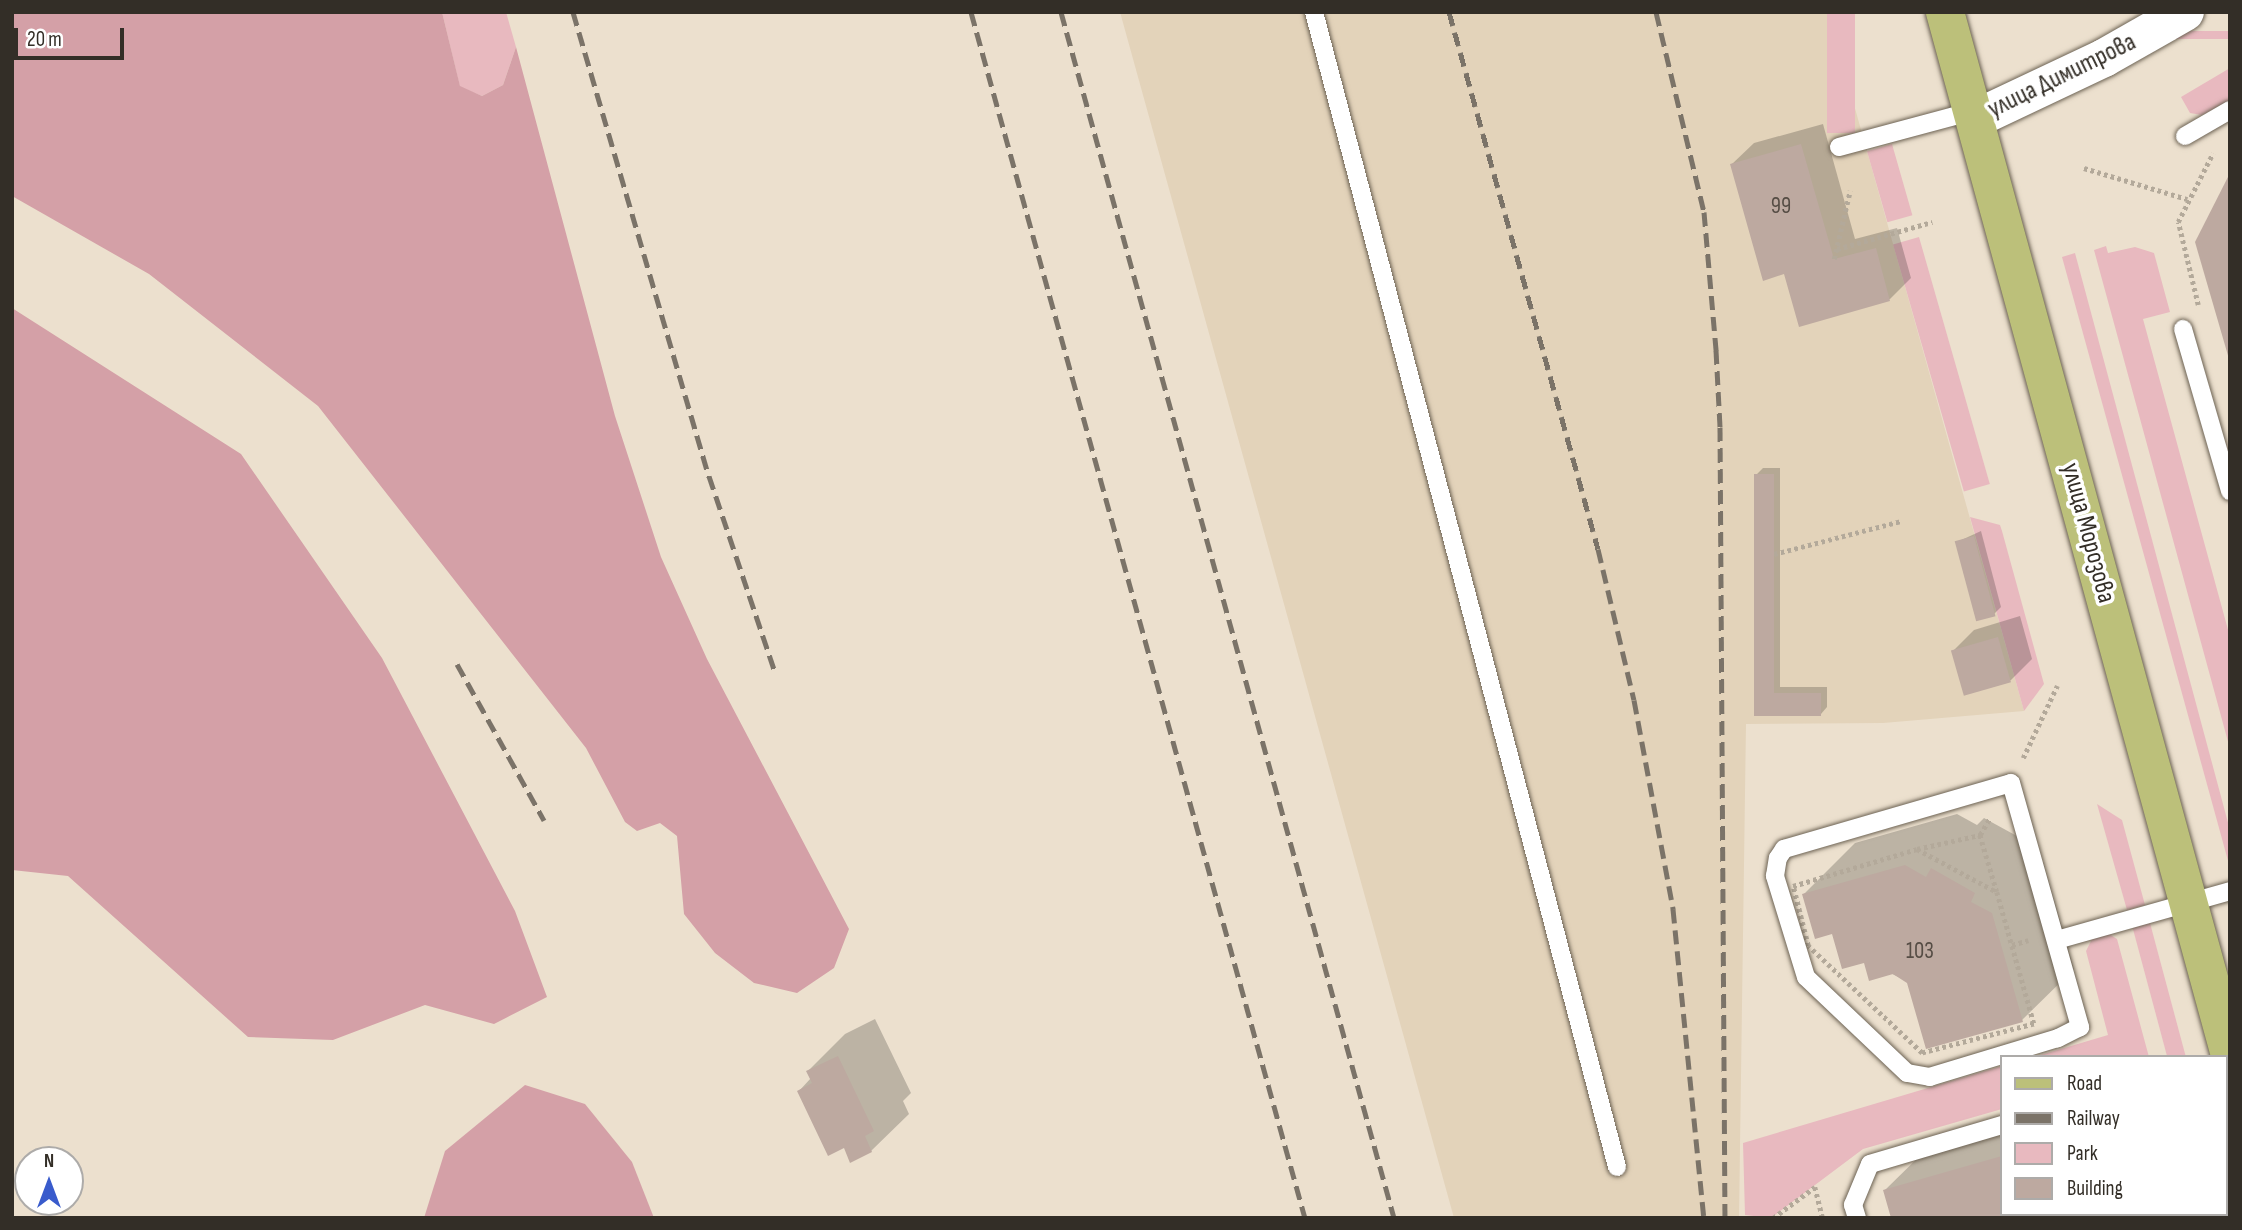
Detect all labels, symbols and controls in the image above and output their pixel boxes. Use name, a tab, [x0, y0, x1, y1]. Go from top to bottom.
scale bar	[18, 14, 128, 58]
text: 20 m	[27, 27, 62, 52]
street label: улица Димитрова	[1983, 27, 2141, 125]
house number: 99	[1771, 192, 1791, 220]
street label: улица Морозова	[2054, 460, 2122, 606]
house number: 103	[1906, 937, 1934, 965]
legend	[2000, 1055, 2228, 1216]
text: Road	[2067, 1071, 2102, 1096]
text: Railway	[2067, 1106, 2120, 1131]
text: Park	[2067, 1141, 2098, 1166]
north arrow	[14, 1146, 84, 1216]
text: N	[44, 1150, 54, 1173]
text: Building	[2067, 1176, 2123, 1201]

